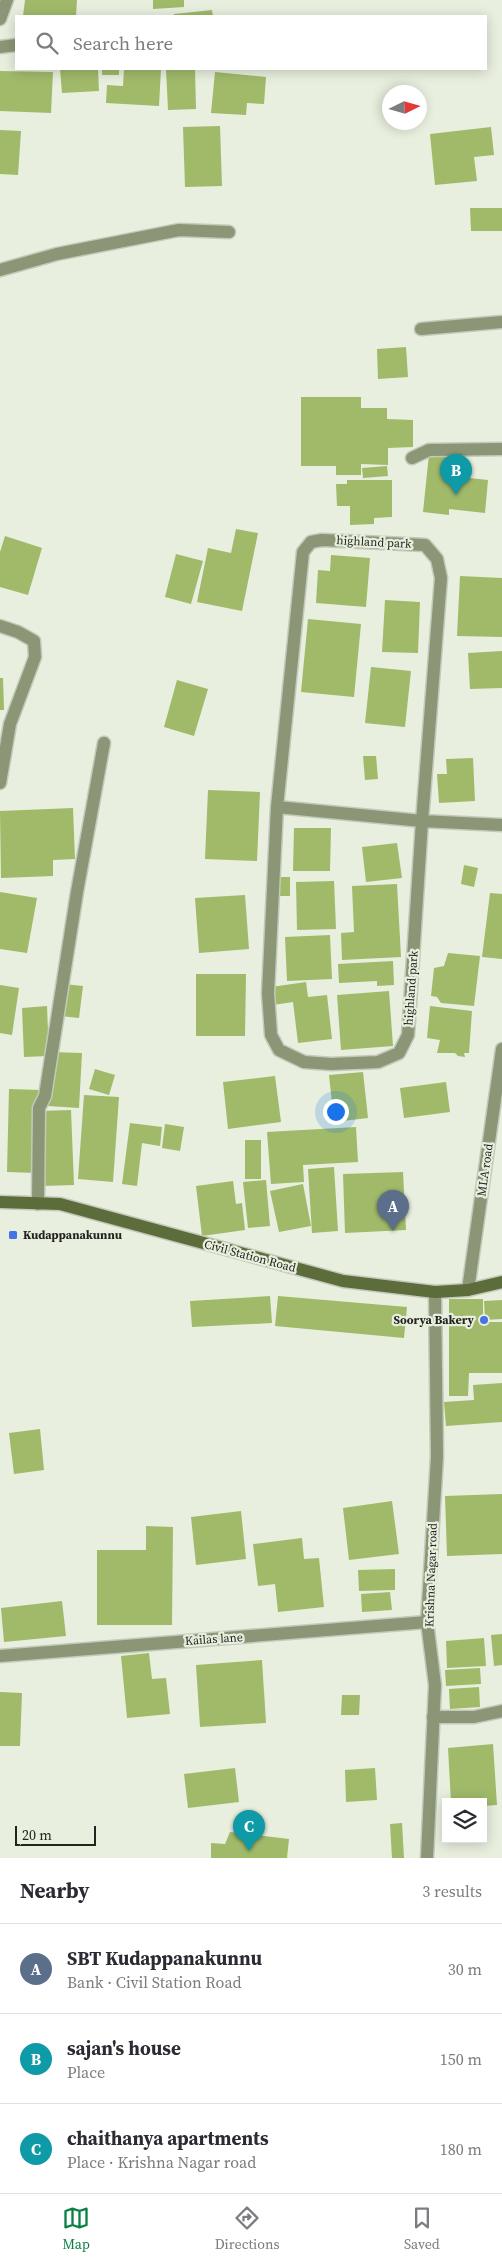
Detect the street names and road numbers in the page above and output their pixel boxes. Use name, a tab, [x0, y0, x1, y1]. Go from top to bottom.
street label: highland park	[336, 532, 412, 552]
street label: highland park	[400, 950, 422, 1026]
street label: MLA road	[473, 1142, 497, 1197]
street label: Civil Station Road	[202, 1236, 298, 1276]
street label: Krishna Nagar road	[421, 1522, 441, 1627]
street label: Kailas lane	[184, 1629, 244, 1649]

